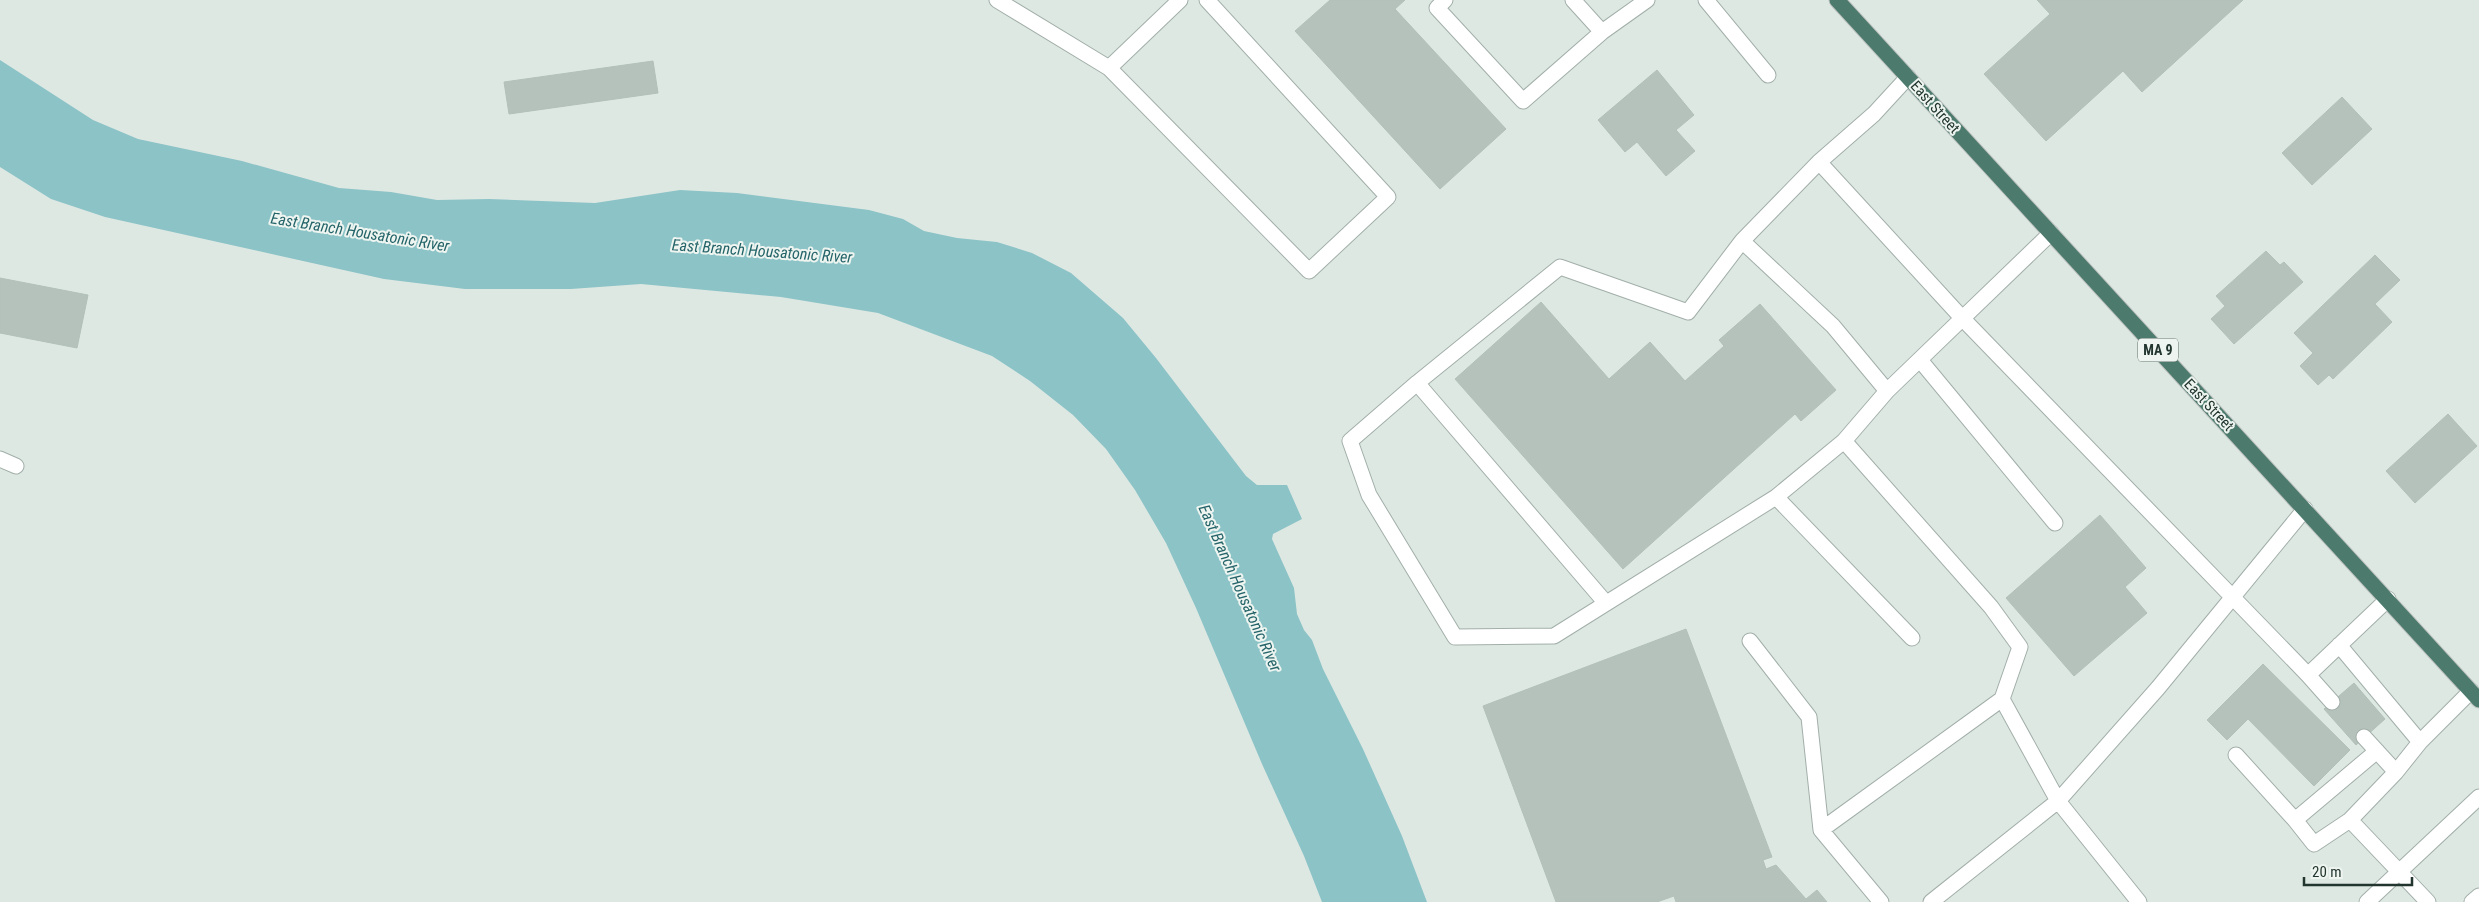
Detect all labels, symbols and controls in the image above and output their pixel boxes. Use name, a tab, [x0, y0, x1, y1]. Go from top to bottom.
street label: East Street	[1907, 77, 1963, 137]
water label: East Branch Housatonic River	[269, 208, 452, 256]
water label: East Branch Housatonic River	[671, 235, 854, 267]
road number: MA 9	[2138, 338, 2178, 362]
street label: East Street	[2180, 375, 2238, 435]
water label: East Branch Housatonic River	[1195, 502, 1286, 675]
scale bar	[2304, 854, 2412, 886]
text: 20 m	[2312, 863, 2342, 881]

